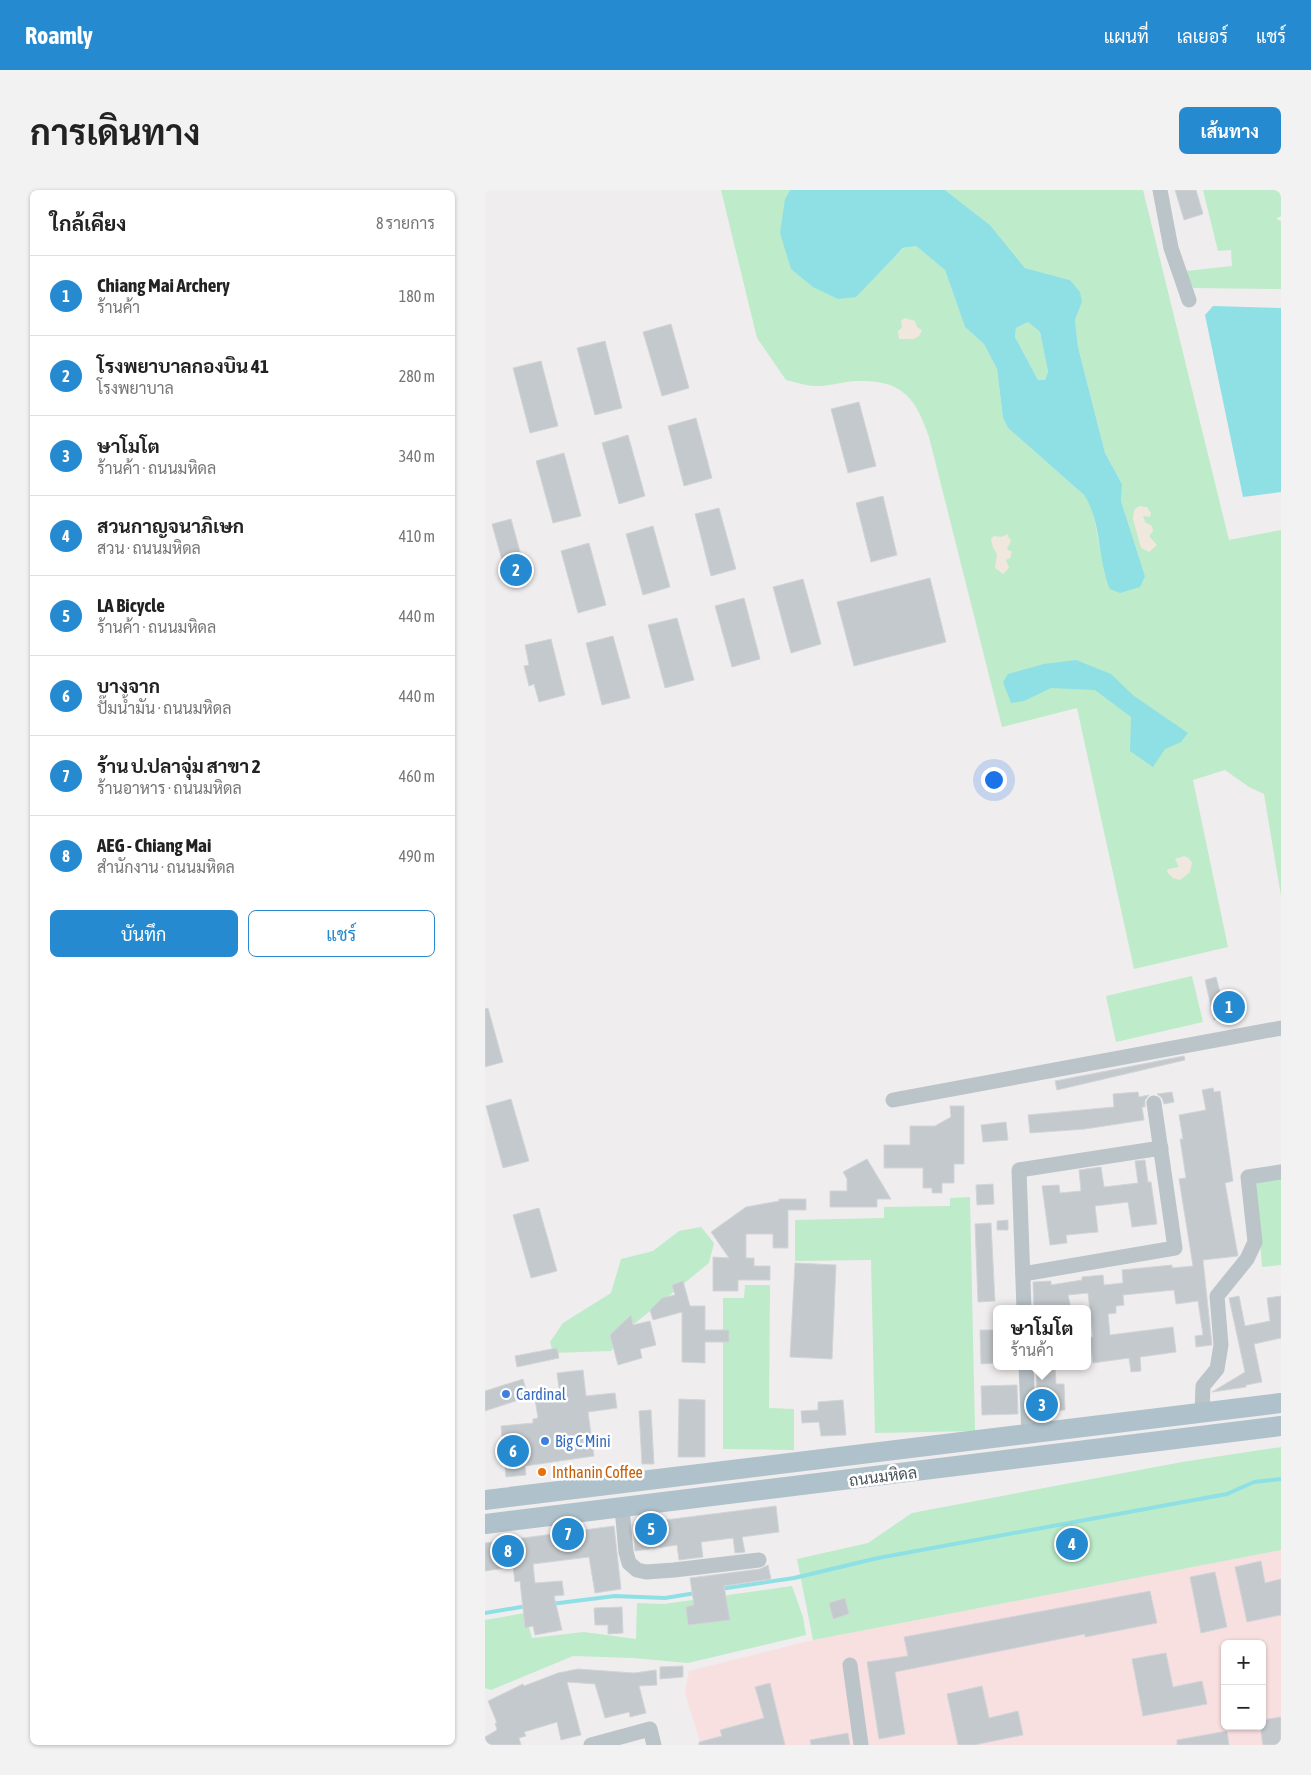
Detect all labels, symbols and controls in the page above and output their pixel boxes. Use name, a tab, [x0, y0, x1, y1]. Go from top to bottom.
text: Roamly	[25, 22, 93, 49]
text: แผนที่	[1104, 26, 1149, 47]
text: เลเยอร์	[1177, 26, 1228, 47]
text: แชร์	[1256, 26, 1286, 47]
button: เส้นทาง	[1179, 107, 1281, 154]
text: การเดินทาง	[30, 112, 200, 152]
text: ใกล้เคียง	[50, 211, 126, 235]
text: 8 รายการ	[376, 214, 435, 232]
text: Chiang Mai Archery	[97, 274, 230, 296]
text: 1	[62, 287, 70, 305]
text: 180 m	[399, 287, 435, 305]
text: ร้านค้า	[97, 298, 140, 316]
text: โรงพยาบาลกองบิน 41	[97, 355, 269, 377]
text: 2	[62, 367, 70, 385]
text: 280 m	[399, 367, 435, 385]
text: โรงพยาบาล	[97, 379, 174, 397]
text: ษาโมโต	[97, 435, 160, 457]
text: 3	[62, 447, 70, 465]
text: 340 m	[399, 447, 435, 465]
text: ร้านค้า · ถนนมหิดล	[97, 459, 216, 477]
text: สวนกาญจนาภิเษก	[97, 515, 244, 537]
text: 4	[62, 527, 70, 545]
text: 410 m	[399, 527, 435, 545]
text: สวน · ถนนมหิดล	[97, 539, 201, 557]
pin: 2	[500, 551, 532, 589]
text: LA Bicycle	[97, 594, 165, 616]
text: 5	[62, 607, 70, 625]
text: 440 m	[399, 607, 435, 625]
text: ร้านค้า · ถนนมหิดล	[97, 618, 216, 636]
text: บางจาก	[97, 675, 160, 697]
text: 6	[62, 687, 70, 705]
text: 440 m	[399, 687, 435, 705]
text: ปั๊มน้ำมัน · ถนนมหิดล	[97, 699, 232, 717]
text: ร้าน ป.ปลาจุ่ม สาขา 2	[97, 755, 261, 777]
text: 7	[62, 767, 70, 785]
text: 460 m	[399, 767, 435, 785]
your location	[981, 767, 1007, 793]
text: ร้านอาหาร · ถนนมหิดล	[97, 779, 242, 797]
text: AEG - Chiang Mai	[97, 834, 211, 856]
text: 8	[62, 847, 70, 865]
text: 490 m	[399, 847, 435, 865]
text: สำนักงาน · ถนนมหิดล	[97, 858, 235, 876]
button: บันทึก	[50, 910, 238, 957]
button: แชร์	[248, 910, 435, 957]
pin: 1	[1213, 988, 1245, 1026]
popup	[993, 1305, 1091, 1370]
text: ษาโมโต	[1011, 1317, 1073, 1339]
text: ร้านค้า	[1011, 1341, 1054, 1359]
place label: Cardinal	[516, 1385, 567, 1403]
pin: 3	[1026, 1386, 1058, 1424]
marker: Cardinal	[500, 1388, 512, 1400]
pin: 6	[497, 1432, 529, 1470]
place label: Big C Mini	[555, 1432, 611, 1451]
marker: Big C Mini	[539, 1435, 551, 1447]
place label: Inthanin Coffee	[552, 1463, 643, 1481]
street label: ถนนมหิดล	[848, 1463, 918, 1489]
marker: Inthanin Coffee	[536, 1466, 548, 1478]
pin: 5	[635, 1510, 667, 1548]
pin: 7	[552, 1515, 584, 1553]
pin: 4	[1056, 1525, 1088, 1563]
pin: 8	[492, 1532, 524, 1570]
map controls	[1221, 1640, 1266, 1730]
button: +	[1221, 1640, 1266, 1685]
button: −	[1221, 1685, 1266, 1730]

